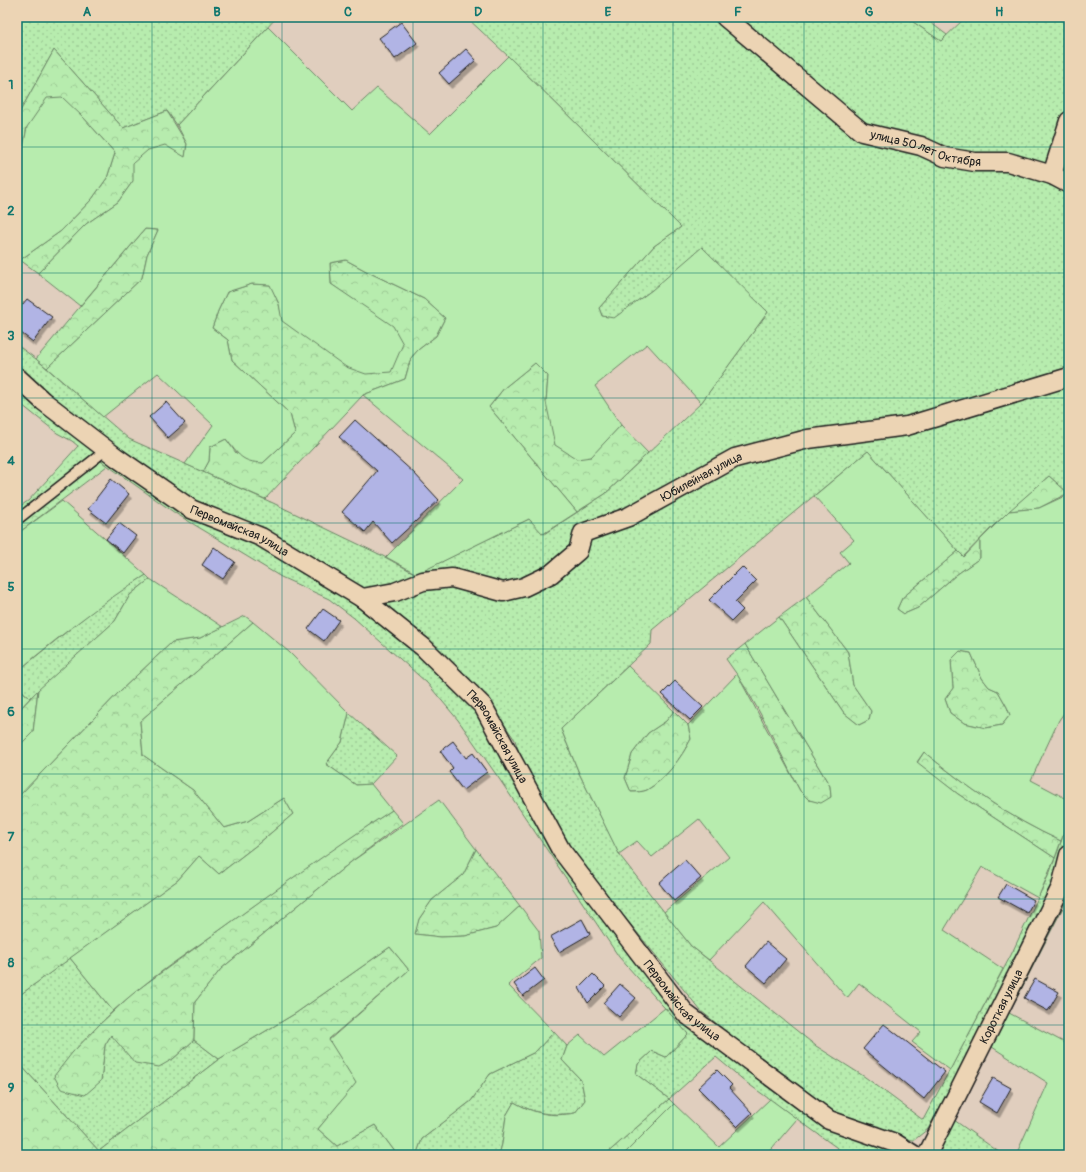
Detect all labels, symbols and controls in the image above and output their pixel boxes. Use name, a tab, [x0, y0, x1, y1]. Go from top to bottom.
text: A	[83, 4, 92, 20]
text: B	[213, 4, 221, 20]
text: C	[344, 4, 352, 20]
text: D	[474, 4, 482, 20]
text: E	[605, 4, 612, 20]
text: F	[734, 4, 742, 20]
text: G	[865, 4, 874, 20]
text: H	[995, 4, 1003, 20]
text: 1	[8, 77, 14, 93]
street label: улица 50 лет Октября	[868, 127, 981, 170]
text: 2	[7, 203, 15, 219]
text: 3	[7, 328, 15, 344]
street label: Юбилейная улица	[658, 449, 744, 505]
text: 4	[7, 453, 15, 469]
street label: Первомайская улица	[188, 502, 292, 560]
text: 5	[7, 579, 15, 595]
street label: Первомайская улица	[464, 687, 531, 786]
text: 6	[7, 704, 15, 720]
text: 7	[8, 829, 15, 845]
text: 8	[8, 955, 15, 971]
street label: Первомайская улица	[640, 957, 724, 1045]
street label: Короткая улица	[976, 966, 1026, 1046]
text: 9	[8, 1080, 15, 1096]

